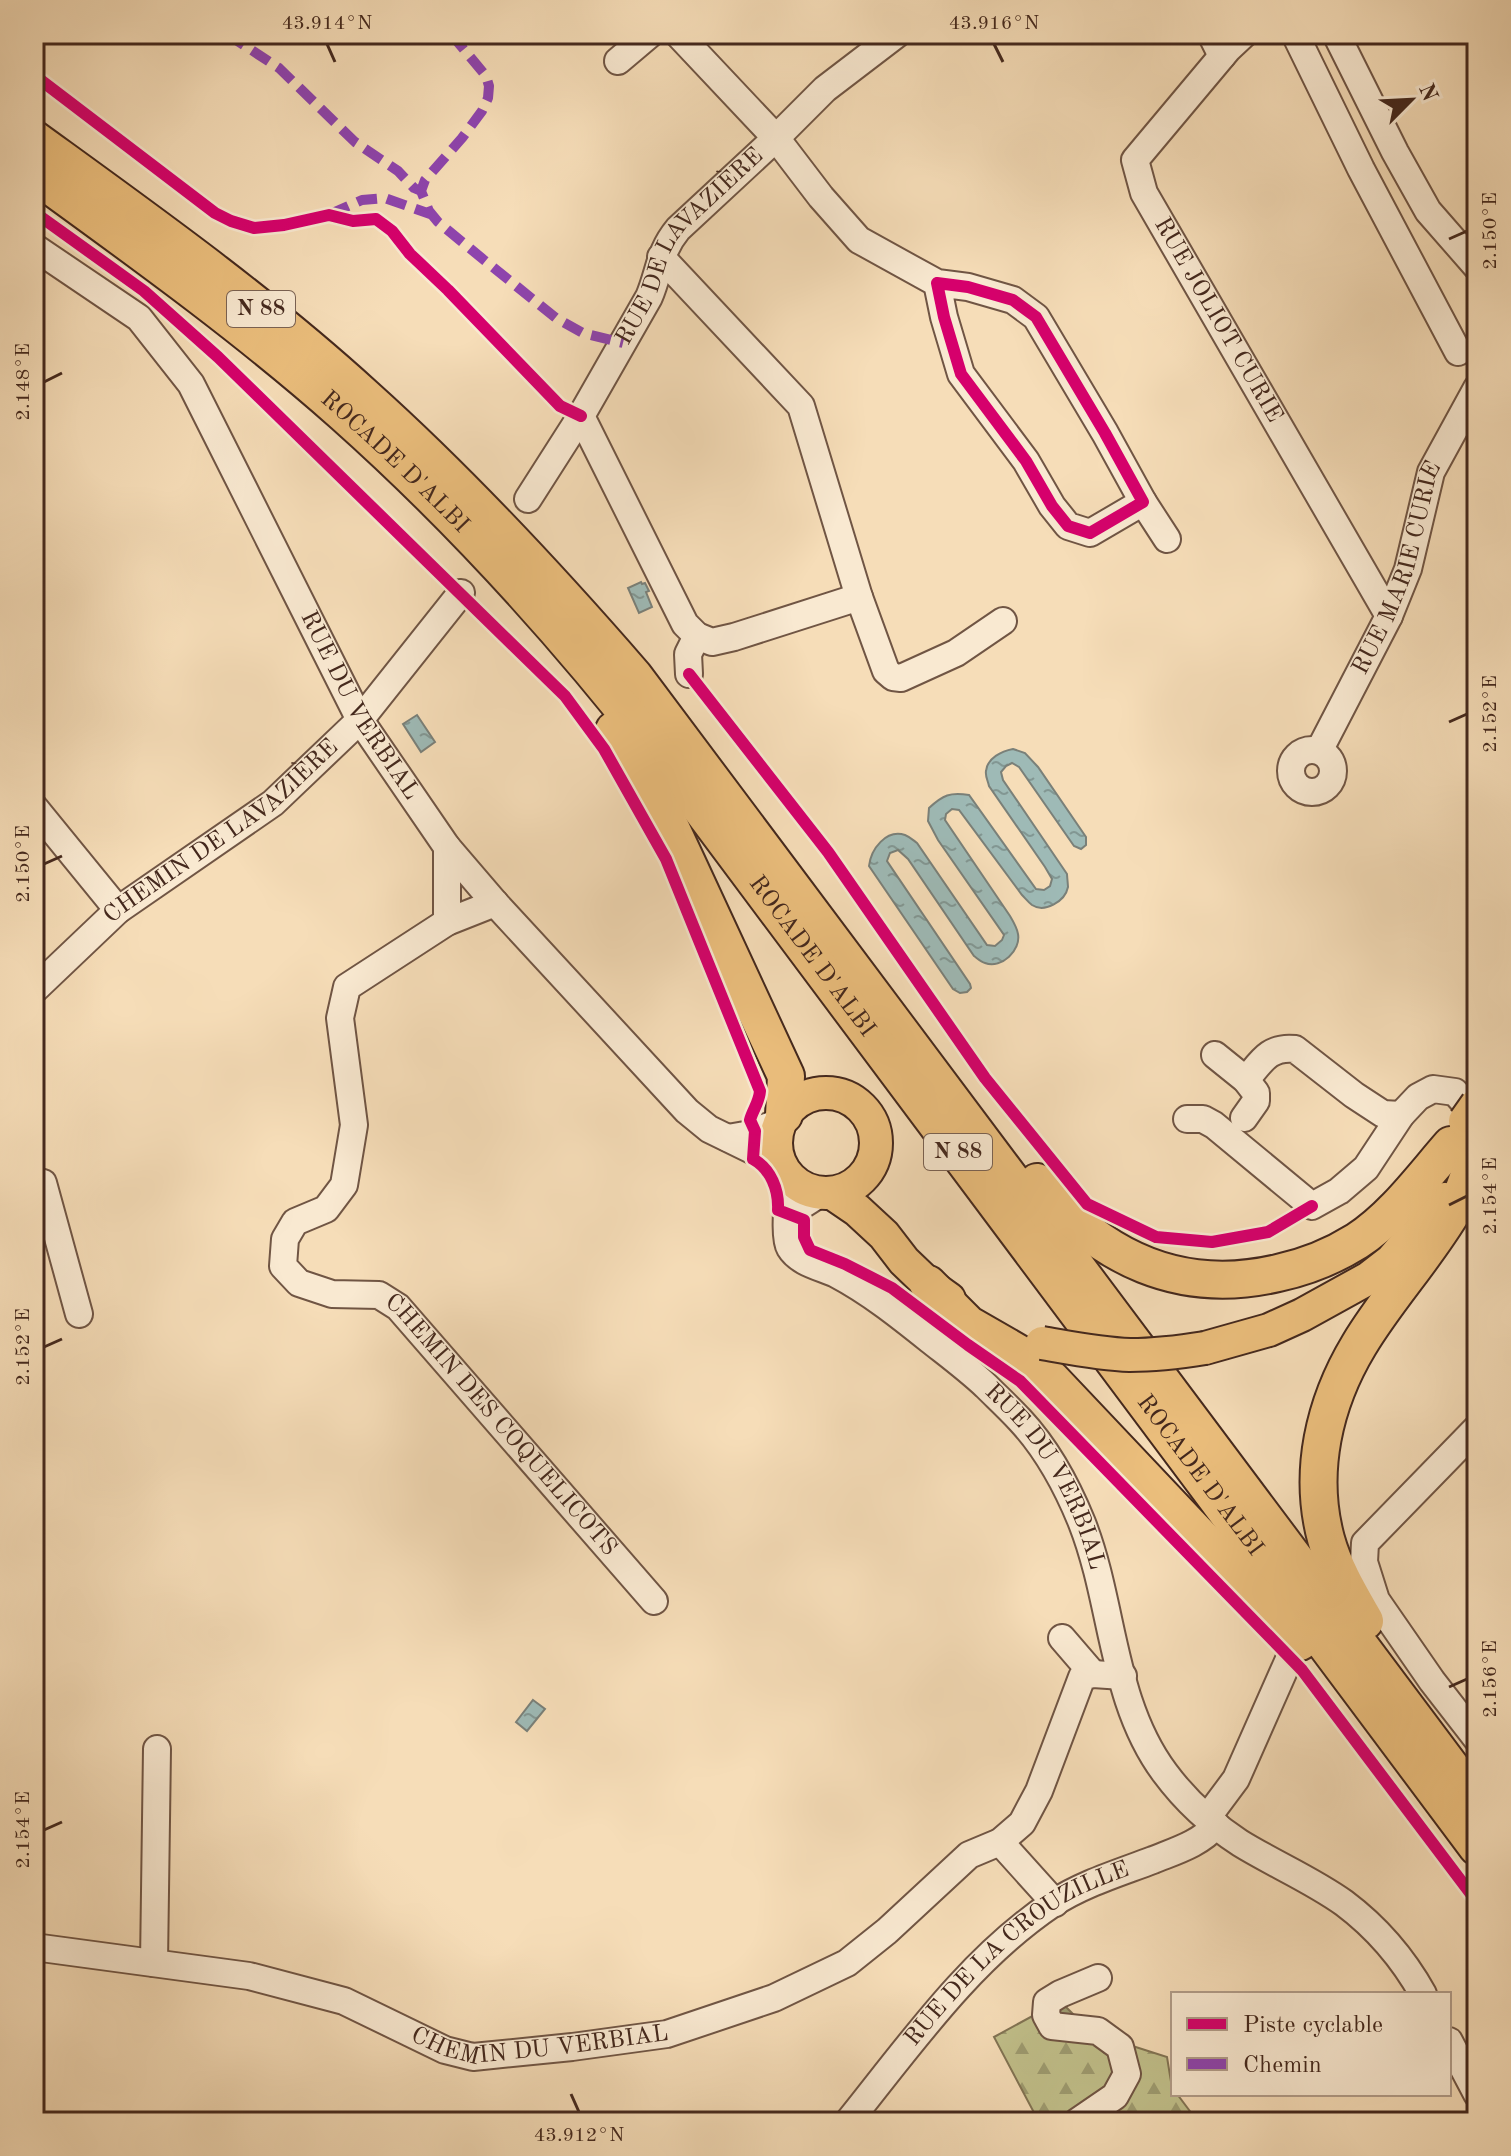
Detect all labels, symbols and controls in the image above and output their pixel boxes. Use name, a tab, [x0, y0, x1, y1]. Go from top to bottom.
text: 43.914°N	[282, 14, 372, 34]
text: 43.916°N	[949, 14, 1039, 34]
north arrow	[1371, 60, 1451, 140]
text: N	[1414, 81, 1441, 105]
street label: RUE DE LAVAZIÈRE	[612, 144, 768, 349]
text: 2.150°E	[1481, 192, 1501, 270]
street label: RUE JOLIOT CURIE	[1149, 214, 1286, 427]
road number: N 88	[227, 291, 295, 327]
text: 2.148°E	[14, 343, 34, 421]
street label: ROCADE D'ALBI	[316, 387, 473, 538]
street label: RUE MARIE CURIE	[1349, 458, 1446, 679]
street label: RUE DU VERBIAL	[295, 607, 423, 805]
text: 2.152°E	[1481, 675, 1501, 753]
street label: CHEMIN DE LAVAZIÈRE	[100, 735, 343, 928]
text: 2.150°E	[14, 825, 34, 903]
street label: ROCADE D'ALBI	[744, 872, 879, 1042]
road number: N 88	[924, 1134, 992, 1170]
text: 2.154°E	[1481, 1157, 1501, 1235]
street label: CHEMIN DES COQUELICOTS	[381, 1290, 621, 1561]
text: 2.152°E	[14, 1308, 34, 1386]
street label: RUE DU VERBIAL	[980, 1380, 1108, 1572]
street label: ROCADE D'ALBI	[1132, 1391, 1267, 1561]
text: 2.156°E	[1481, 1640, 1501, 1718]
text: 2.154°E	[14, 1791, 34, 1869]
street label: RUE DE LA CROUZILLE	[901, 1858, 1132, 2051]
legend	[1171, 1992, 1451, 2096]
text: Piste cyclable	[1243, 2014, 1383, 2038]
street label: CHEMIN DU VERBIAL	[409, 2015, 671, 2043]
text: CHEMIN DU VERBIAL	[407, 2022, 670, 2070]
text: Chemin	[1243, 2054, 1322, 2078]
text: 43.912°N	[534, 2126, 624, 2146]

